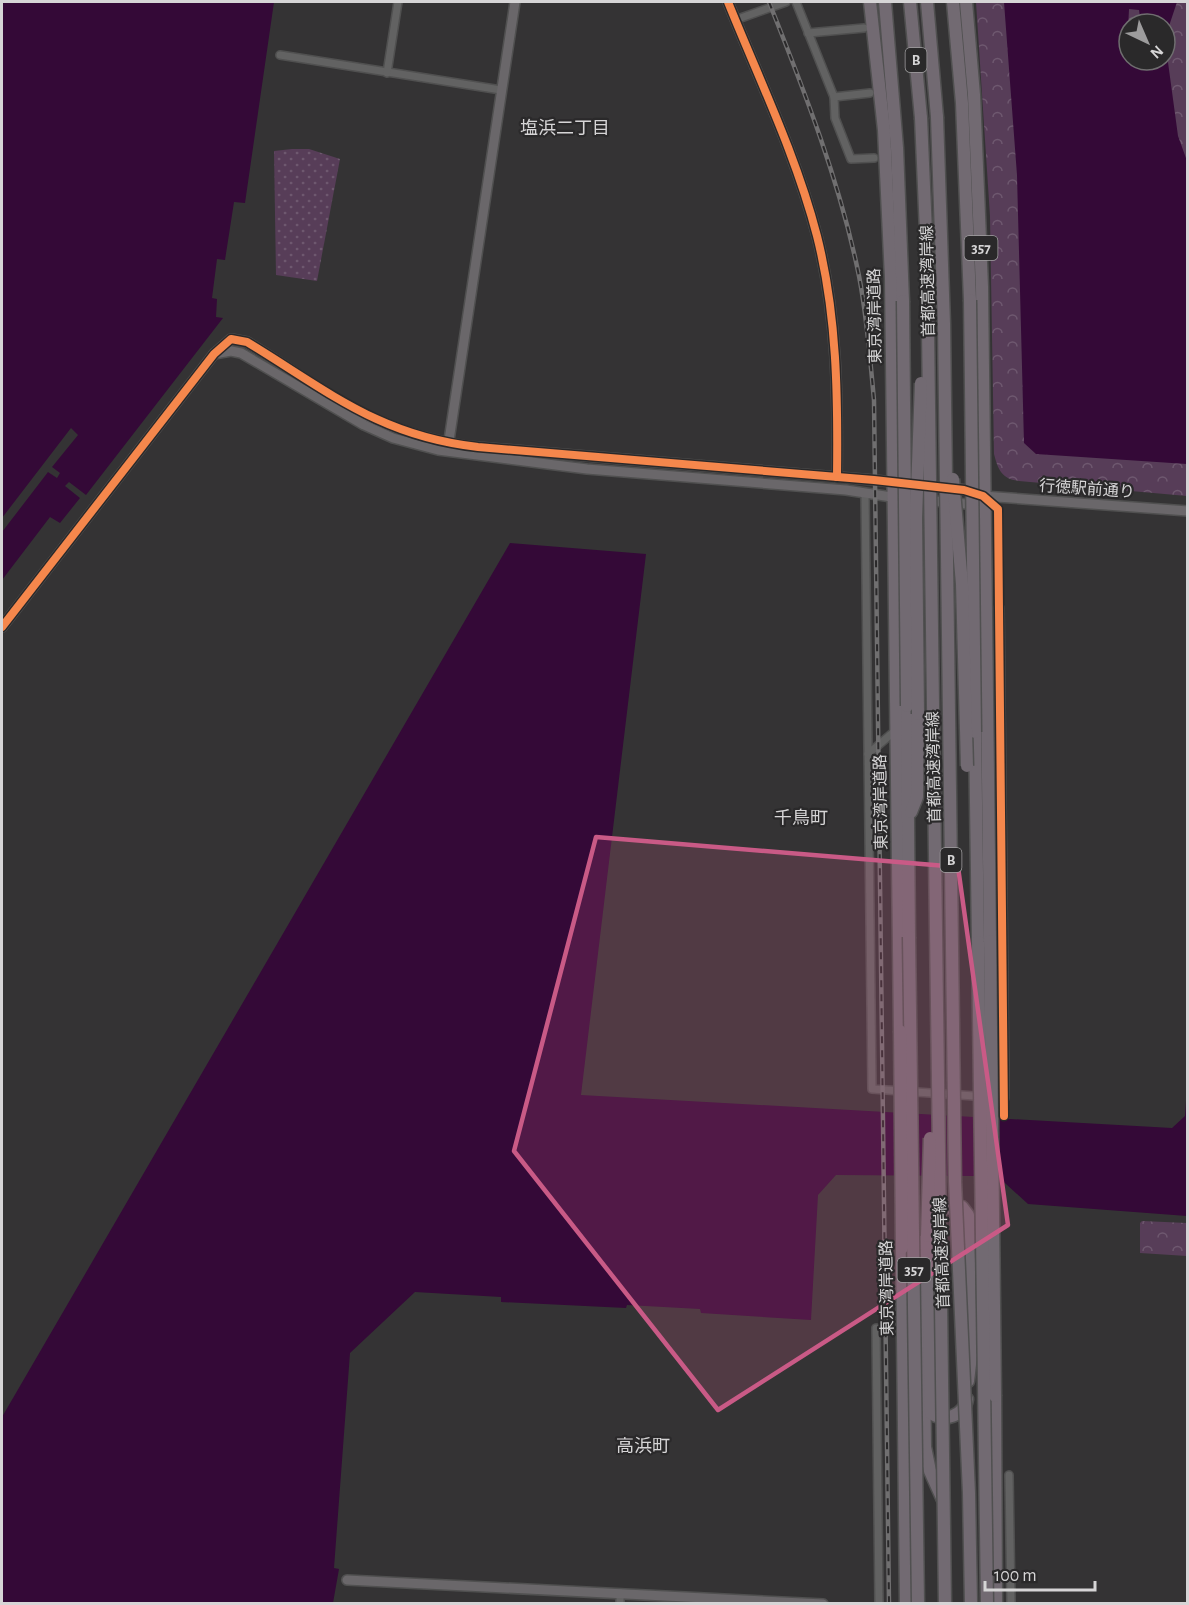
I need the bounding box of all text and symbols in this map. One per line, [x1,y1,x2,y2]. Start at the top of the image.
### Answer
north arrow [1117,12,1177,72]
text: N [1147,42,1166,62]
road number: B [906,48,926,72]
district label: 塩浜二丁目 [520,118,610,138]
street label: 首都高速湾岸線 [918,225,937,337]
road number: 357 [964,236,998,260]
street label: 東京湾岸道路 [865,268,884,364]
street label: 行徳駅前通り [1038,477,1135,500]
street label: 首都高速湾岸線 [924,711,943,823]
street label: 東京湾岸道路 [871,754,890,850]
district label: 千鳥町 [774,808,828,828]
road number: B [940,848,962,872]
street label: 首都高速湾岸線 [931,1197,952,1309]
street label: 東京湾岸道路 [877,1240,896,1336]
road number: 357 [898,1258,930,1282]
district label: 高浜町 [616,1436,670,1456]
scale bar [985,1554,1094,1592]
text: 100 m [994,1567,1037,1585]

